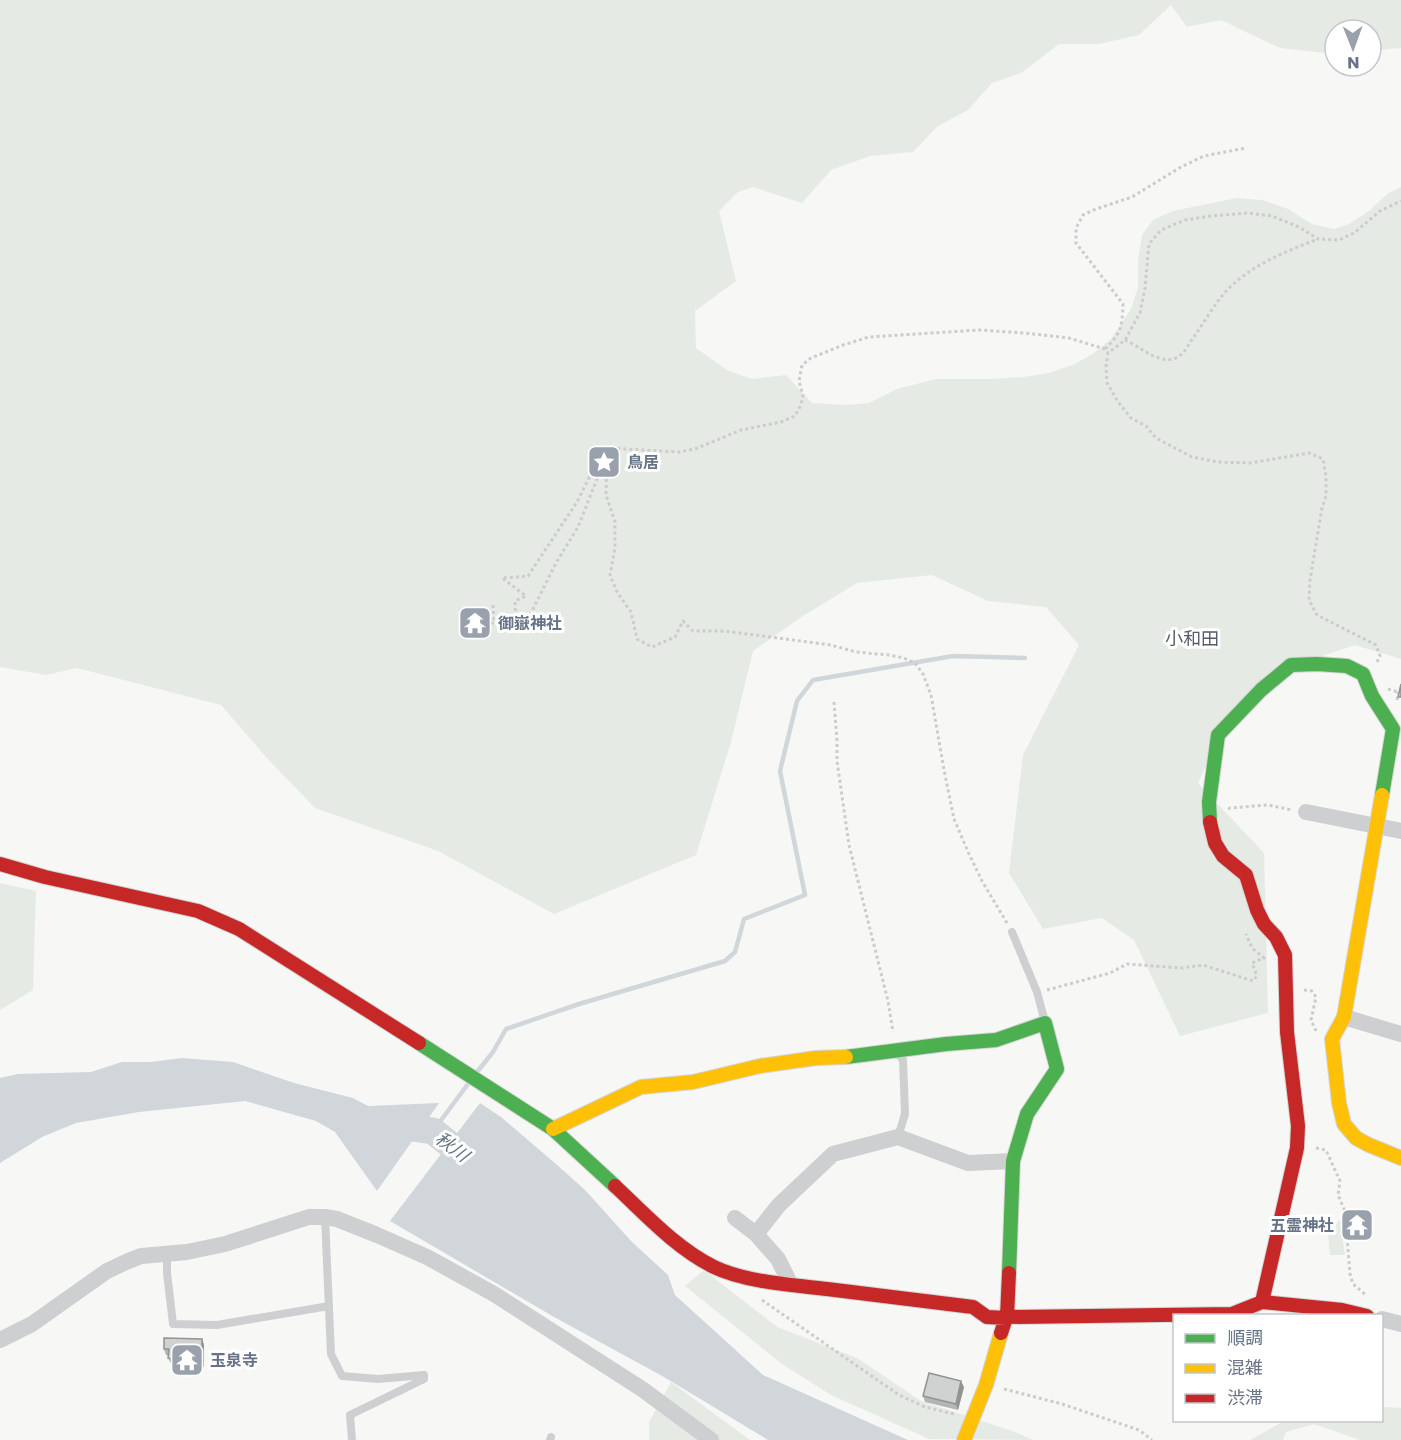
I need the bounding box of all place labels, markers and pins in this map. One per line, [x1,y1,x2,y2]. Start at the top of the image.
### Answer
place icon: 鳥居 [586,444,622,480]
place label: 鳥居 [627,451,659,474]
temple icon: 御嶽神社 [457,605,493,641]
place label: 御嶽神社 [498,612,562,635]
temple icon: 五霊神社 [1339,1207,1375,1243]
place label: 五霊神社 [1270,1214,1334,1237]
temple icon: 玉泉寺 [169,1342,205,1378]
place label: 玉泉寺 [210,1349,258,1372]

